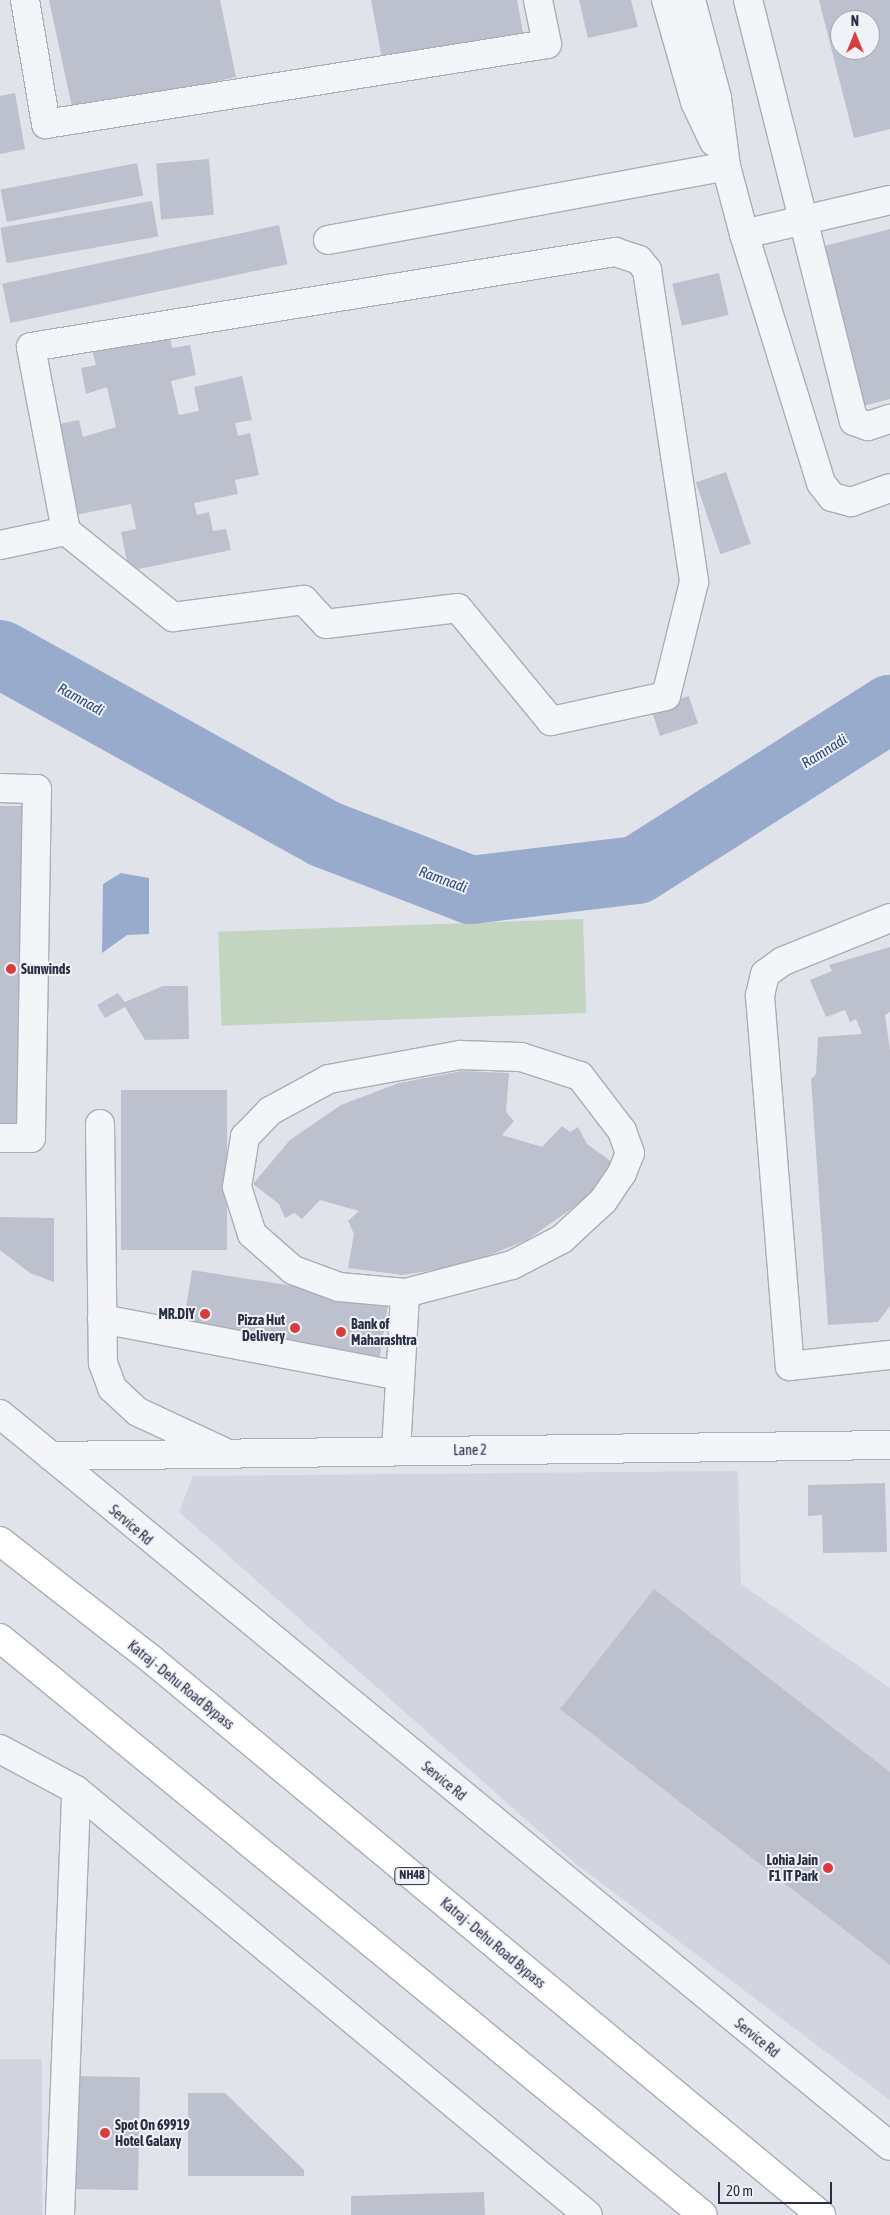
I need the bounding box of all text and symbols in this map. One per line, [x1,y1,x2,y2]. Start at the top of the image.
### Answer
north arrow [830,10,880,60]
text: N [851,13,859,29]
water label: Ramnadi [55,679,107,719]
water label: Ramnadi [798,730,850,772]
water label: Ramnadi [416,862,470,896]
place label: Sunwinds [21,961,70,977]
marker: Sunwinds [5,963,17,975]
place label: MR.DIY [158,1306,195,1322]
marker: MR.DIY [199,1308,211,1320]
place label: Pizza Hut Delivery [238,1312,285,1344]
place label: Bank of Maharashtra [351,1316,417,1348]
marker: Pizza Hut Delivery [289,1322,301,1334]
marker: Bank of Maharashtra [335,1326,347,1338]
street label: Lane 2 [453,1441,487,1459]
street label: Service Rd [106,1501,156,1549]
street label: Katraj - Dehu Road Bypass [125,1637,237,1733]
street label: Service Rd [418,1758,470,1804]
place label: Lohia Jain F1 IT Park [767,1852,818,1884]
marker: Lohia Jain F1 IT Park [822,1862,834,1874]
road number: NH48 [393,1866,431,1885]
street label: Katraj - Dehu Road Bypass [437,1894,549,1992]
street label: Service Rd [731,2015,783,2061]
place label: Spot On 69919 Hotel Galaxy [115,2117,190,2150]
marker: Spot On 69919 Hotel Galaxy [99,2127,111,2139]
scale bar [720,2172,834,2204]
text: 20 m [726,2182,753,2199]

